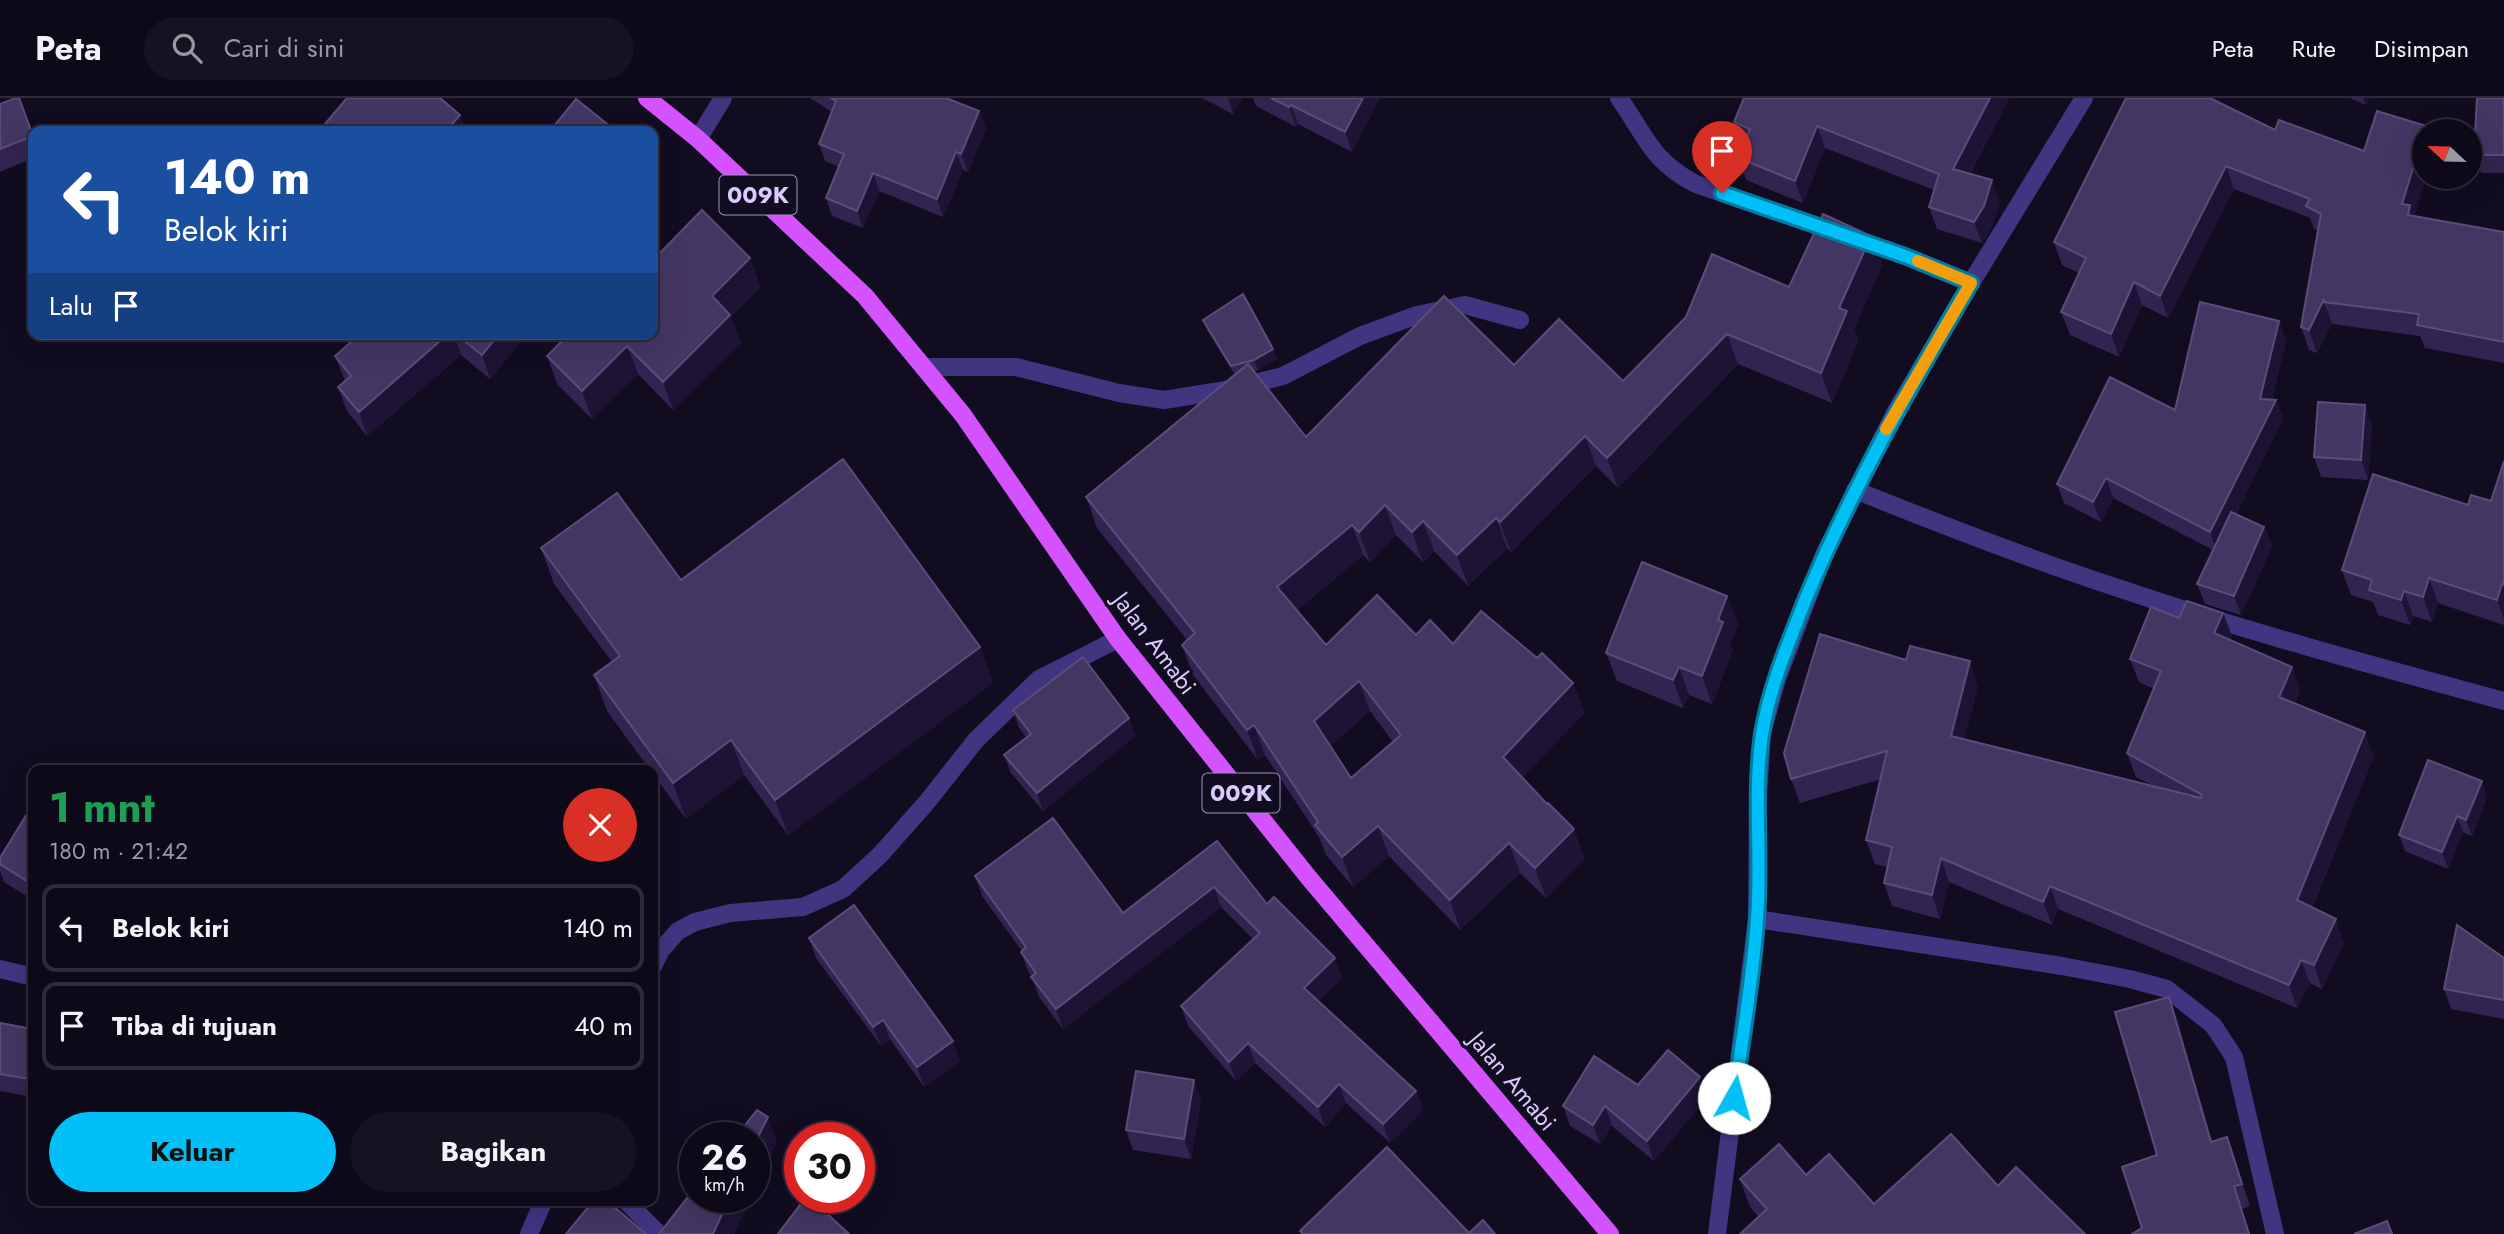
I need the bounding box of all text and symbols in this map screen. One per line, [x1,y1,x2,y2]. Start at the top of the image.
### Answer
search box [144,17,634,80]
text: Peta [35,25,102,72]
icon: search [168,29,206,67]
text: Cari di sini [224,29,345,67]
text: Peta [2212,31,2254,66]
text: Rute [2292,31,2336,66]
text: Disimpan [2374,31,2469,66]
north arrow [2412,119,2482,189]
map controls [2412,119,2482,189]
pin [1692,121,1752,193]
icon: arrive [1703,132,1741,170]
text: 140 m [164,142,310,212]
icon: left [49,154,140,245]
road number: 009K [720,176,796,214]
text: Belok kiri [164,207,289,253]
text: Lalu [49,287,93,325]
icon: arrive [107,287,145,325]
street label: Jalan Amabi [1103,582,1205,702]
road number: 009K [1202,774,1280,813]
text: 1 mnt [49,777,155,838]
button: close [563,788,637,862]
text: 180 m · 21:42 [49,834,188,868]
icon: left [53,909,91,947]
text: Belok kiri [112,909,229,947]
text: 140 m [562,909,633,947]
icon: arrive [53,1007,91,1045]
text: Tiba di tujuan [112,1007,277,1045]
text: 40 m [574,1007,633,1045]
street label: Jalan Amabi [1459,1021,1565,1138]
position arrow [1697,1061,1771,1135]
button: Keluar [49,1112,336,1192]
button: Bagikan [350,1112,637,1192]
speed limit sign: 30 [784,1122,875,1213]
text: 26 [701,1133,748,1183]
text: km/h [704,1172,745,1198]

